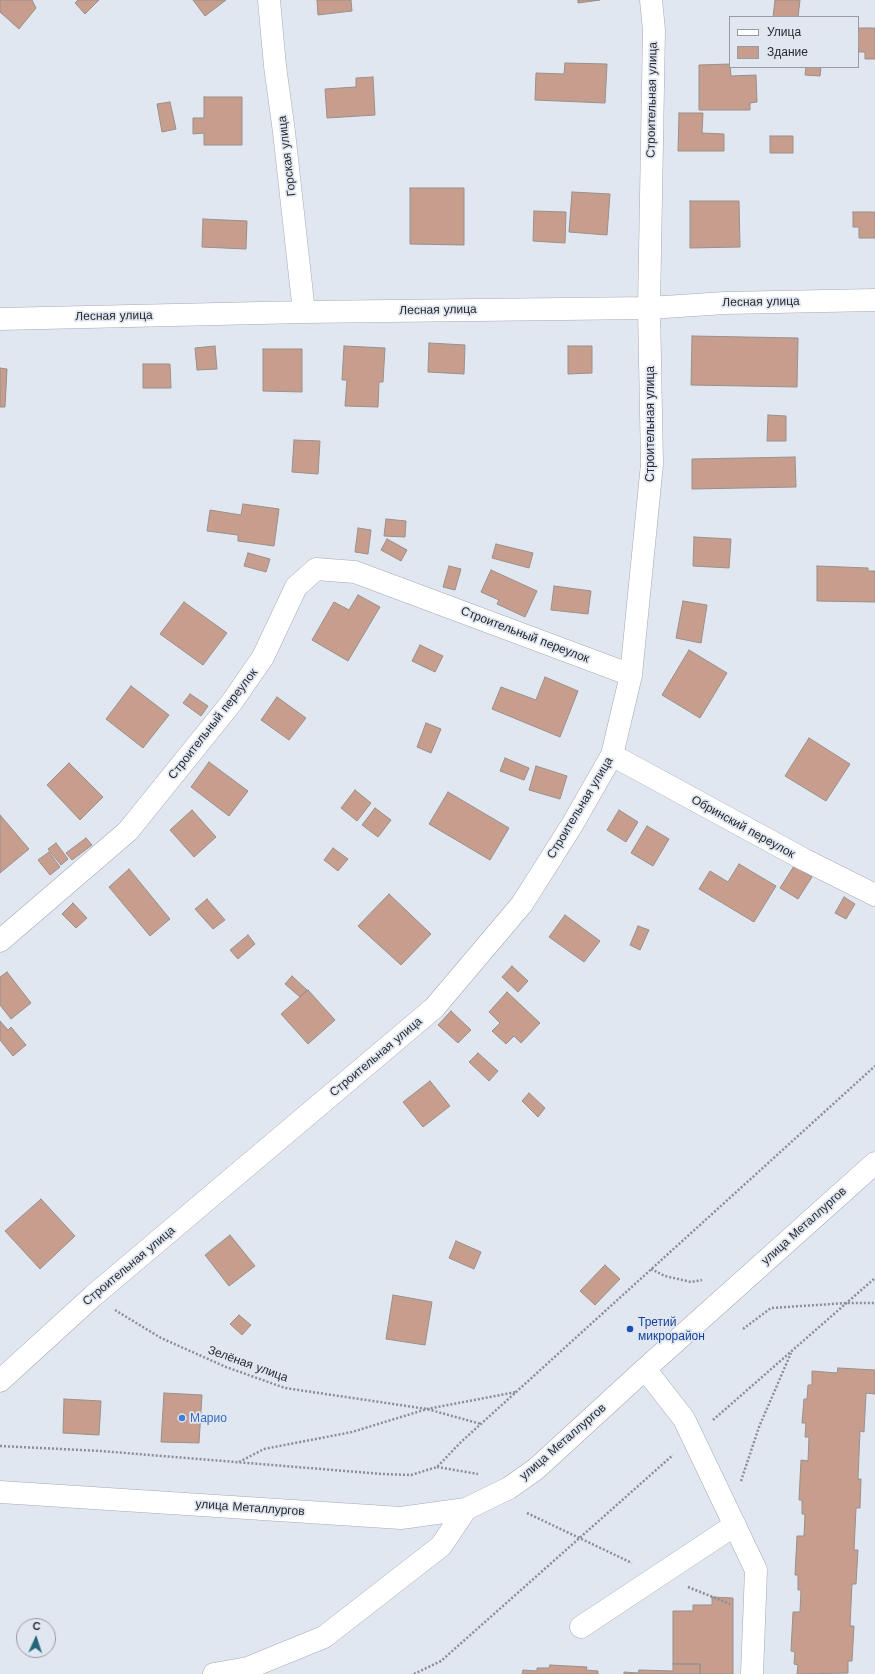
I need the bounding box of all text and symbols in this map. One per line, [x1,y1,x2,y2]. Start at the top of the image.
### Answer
legend [729,16,859,68]
text: Улица [767,25,801,39]
street label: Строительная улица [644,42,660,158]
text: Здание [767,45,808,59]
street label: Горская улица [275,115,299,197]
street label: Лесная улица [722,294,800,310]
street label: Лесная улица [399,302,477,318]
street label: Лесная улица [75,308,153,324]
street label: Строительная улица [643,366,657,482]
street label: Строительный переулок [459,604,591,666]
street label: Строительный переулок [165,666,261,782]
street label: Строительная улица [544,755,616,861]
street label: Обринский переулок [689,793,797,861]
street label: Строительная улица [327,1014,425,1100]
street label: улица Металлургов [759,1184,849,1268]
street label: Строительная улица [80,1223,178,1309]
place label: Третий микрорайон [638,1315,705,1343]
marker: Третий микрорайон [625,1324,635,1334]
street label: Зелёная улица [206,1343,290,1385]
street label: улица Металлургов [517,1401,609,1483]
place label: Марио [190,1411,227,1425]
marker: Марио [177,1413,187,1423]
street label: улица Металлургов [195,1497,305,1519]
north arrow [16,1618,56,1658]
text: С [32,1620,41,1633]

